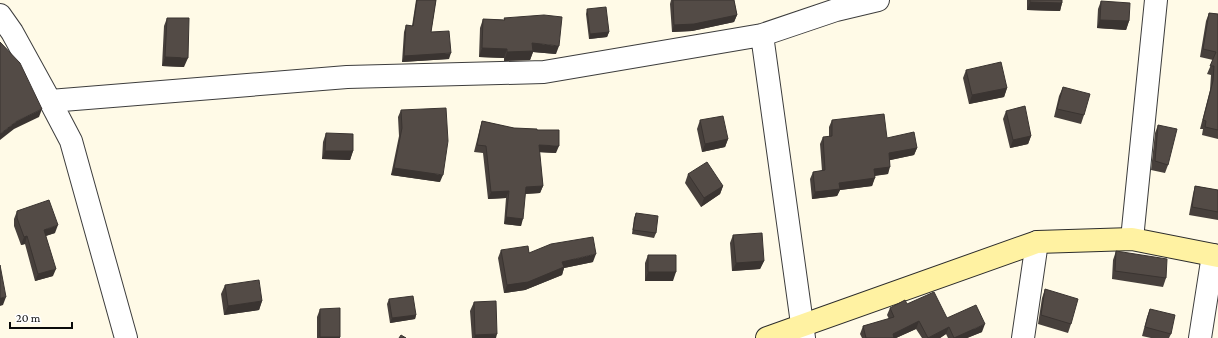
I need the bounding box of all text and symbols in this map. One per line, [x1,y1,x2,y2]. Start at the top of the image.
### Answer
scale bar [10,304,72,330]
text: 20 m [16,311,41,325]

